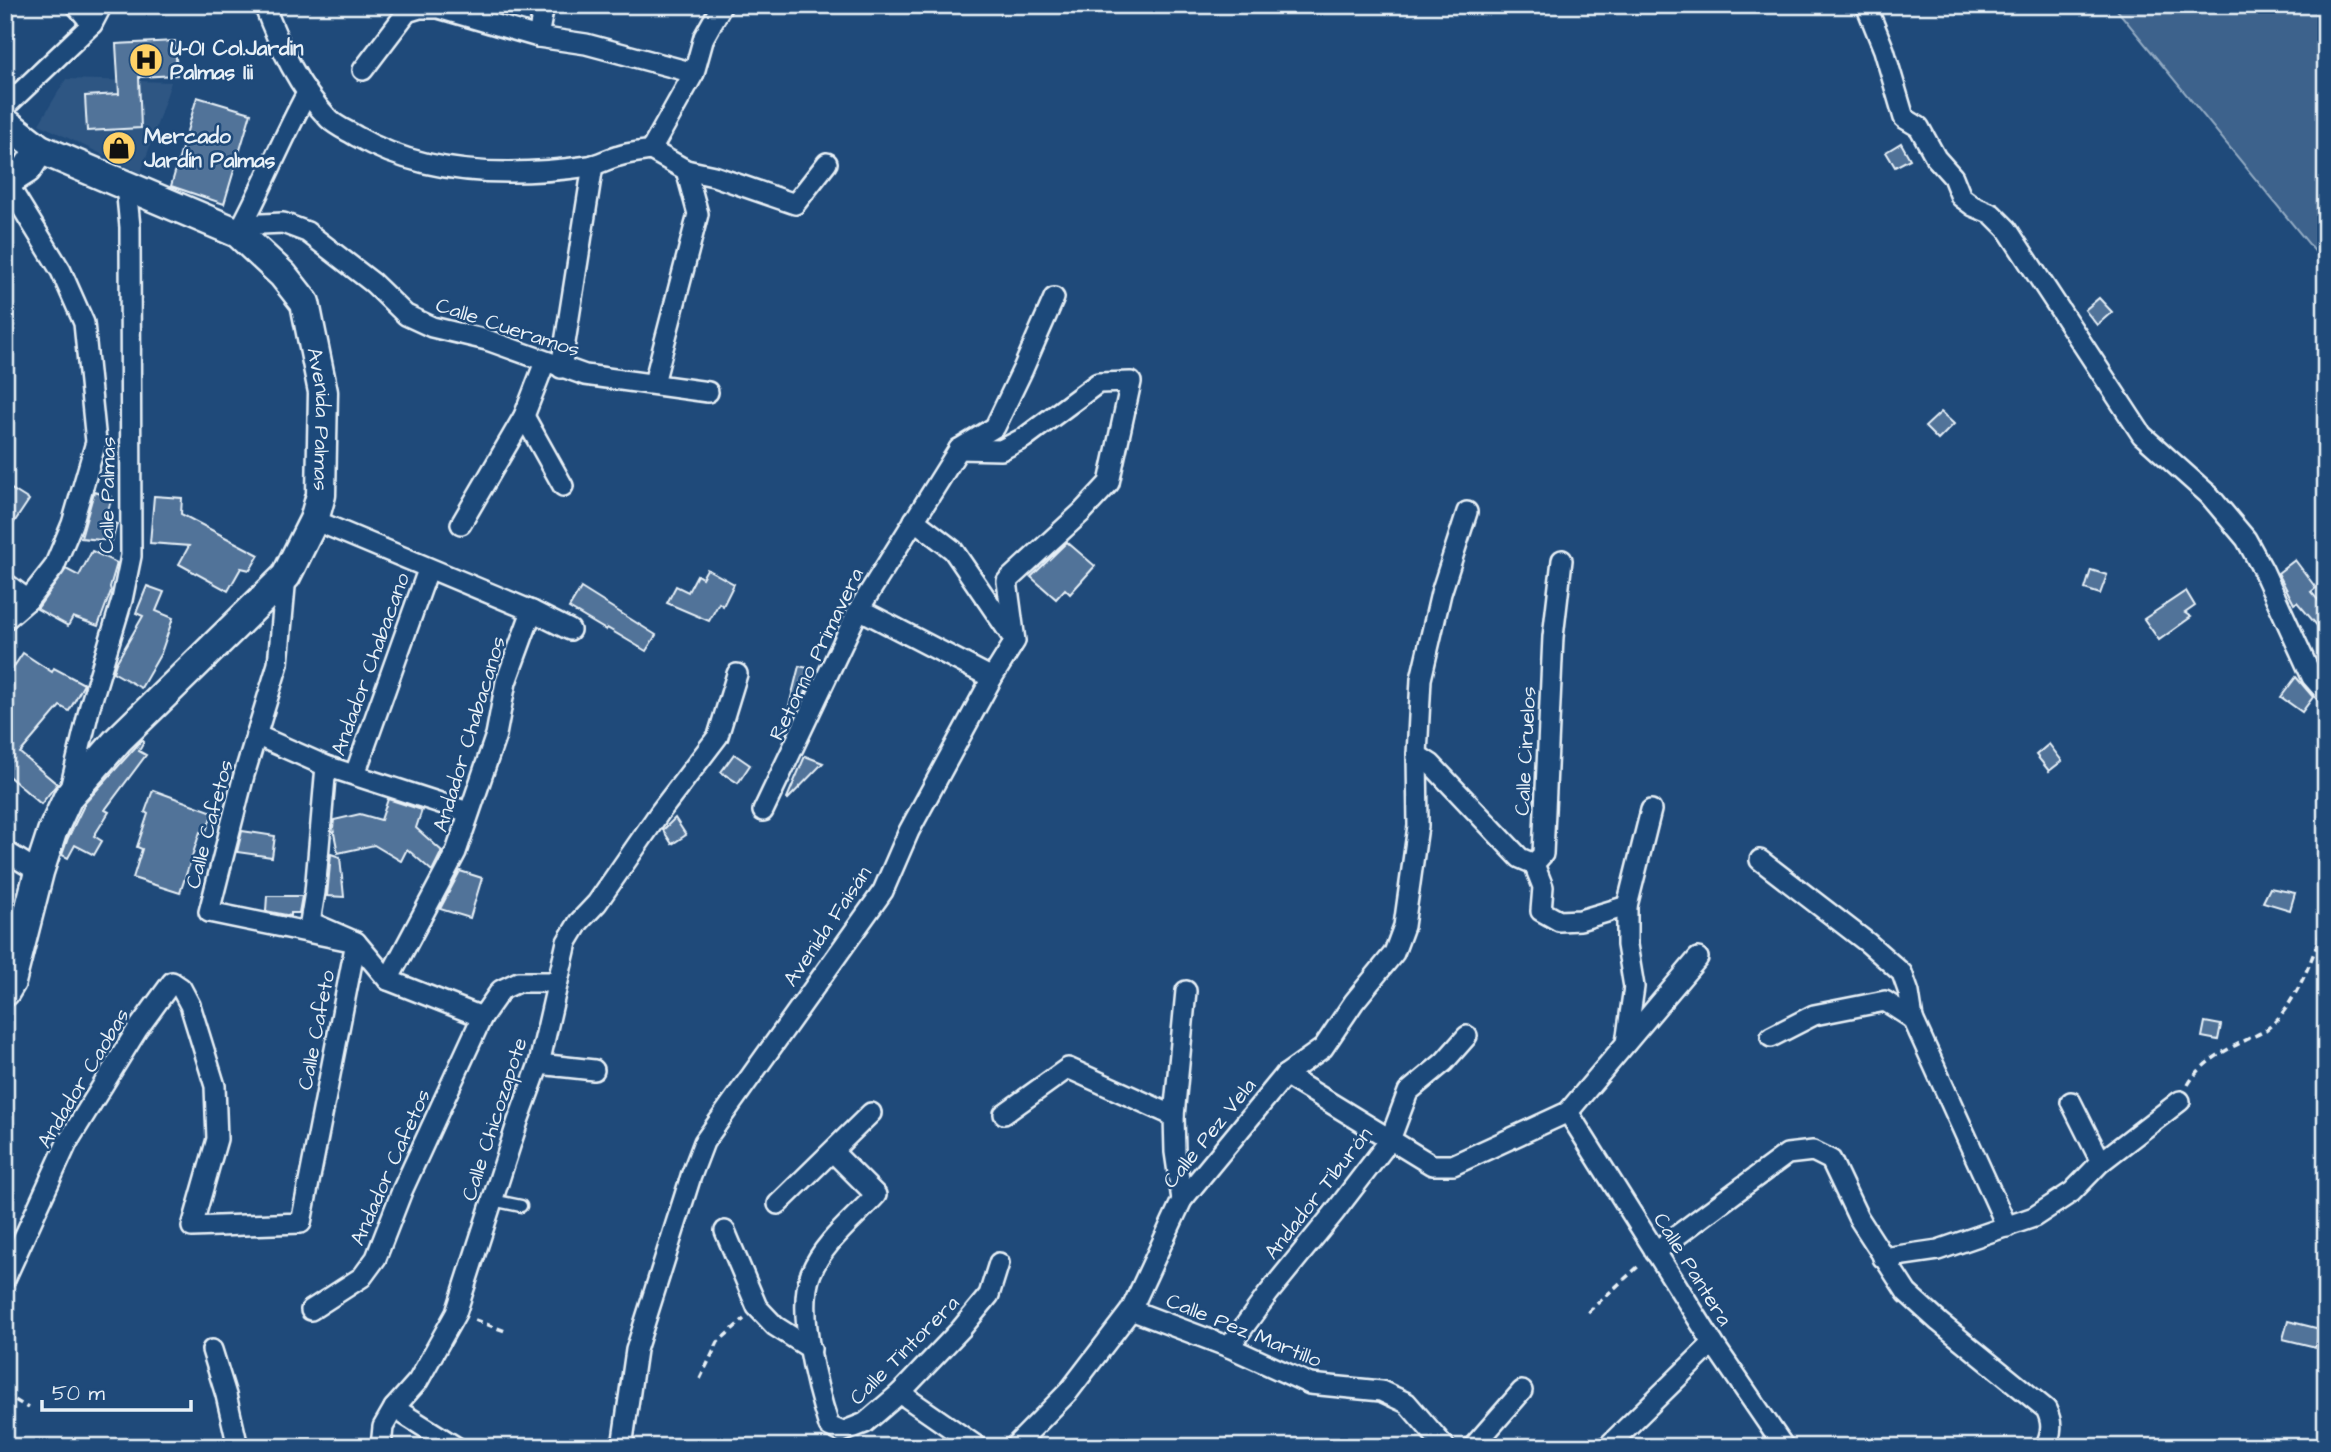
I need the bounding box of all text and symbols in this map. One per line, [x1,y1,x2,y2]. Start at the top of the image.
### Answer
place label: U-01 Col.Jardin Palmas Iii [170,34,304,87]
hospital icon: U-01 Col.Jardin Palmas Iii [127,41,165,79]
place label: Mercado Jardín Palmas [143,122,276,175]
shop icon: Mercado Jardín Palmas [100,129,138,167]
street label: Calle Cueramos [432,291,584,364]
street label: Avenida Palmas [299,345,337,491]
street label: Calle Palmas [92,436,123,554]
street label: Retorno Primavera [762,563,871,745]
street label: Andador Chabacano [324,569,417,760]
street label: Andador Chabacanos [426,633,513,836]
street label: Calle Ciruelos [1508,686,1543,816]
street label: Calle Cafetos [178,757,241,892]
street label: Avenida Faisán [776,860,878,992]
street label: Calle Cafeto [291,967,342,1093]
street label: Andador Caobas [30,1003,137,1154]
street label: Calle Chicozapote [454,1034,535,1205]
street label: Calle Pez Vela [1156,1072,1263,1195]
street label: Andador Cafetos [343,1084,438,1250]
street label: Andador Tiburón [1258,1121,1379,1266]
street label: Calle Pantera [1646,1207,1739,1332]
street label: Calle Pez Martillo [1162,1286,1326,1375]
street label: Calle Tintorera [843,1289,966,1412]
scale bar [42,1368,191,1412]
text: 50 m [52,1379,106,1408]

